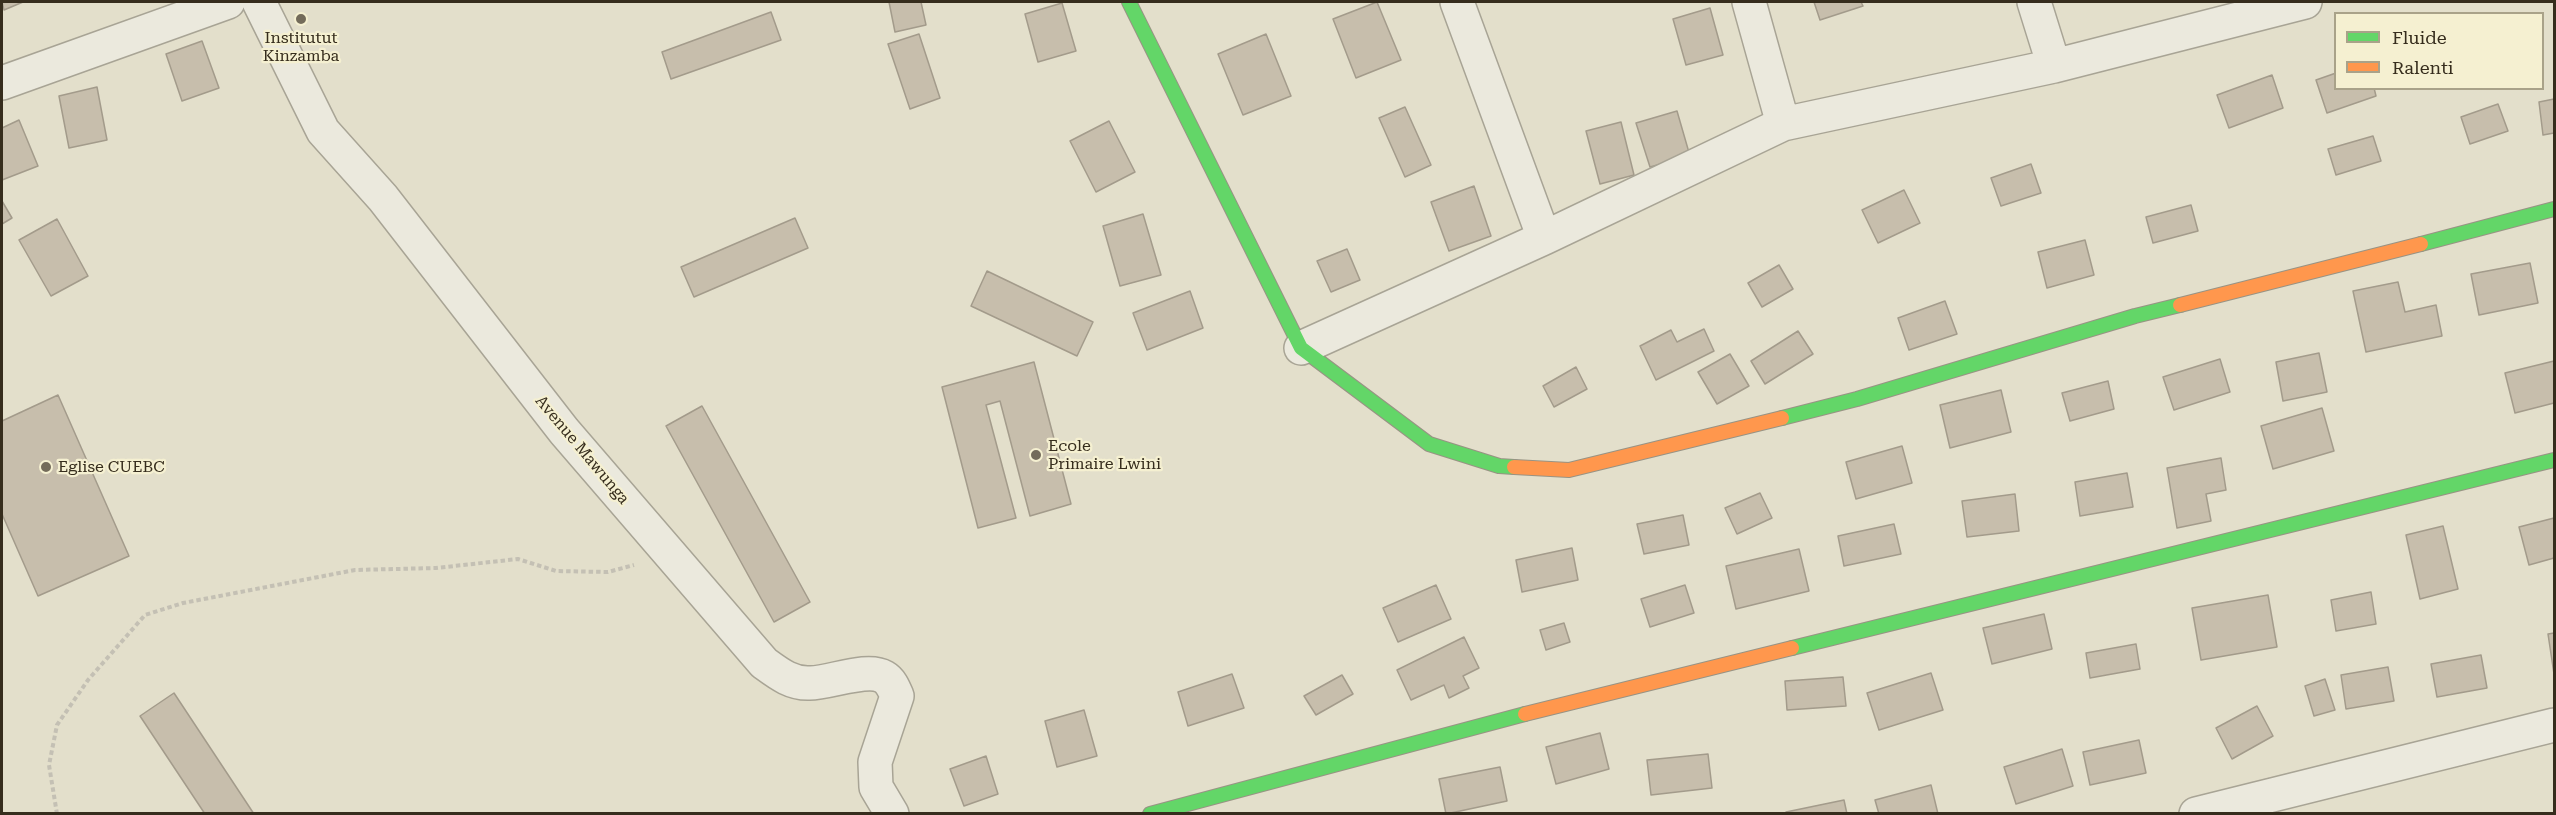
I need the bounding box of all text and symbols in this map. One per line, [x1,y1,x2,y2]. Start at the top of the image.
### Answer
marker: Institutut Kinzamba [294,12,308,26]
legend [2334,12,2544,90]
text: Fluide [2392,27,2447,48]
place label: Institutut Kinzamba [263,28,339,66]
text: Ralenti [2392,57,2454,78]
street label: Avenue Mawunga [531,392,633,508]
place label: Ecole Primaire Lwini [1048,436,1161,474]
marker: Ecole Primaire Lwini [1029,448,1043,462]
place label: Eglise CUEBC [58,457,165,477]
marker: Eglise CUEBC [39,460,53,474]

